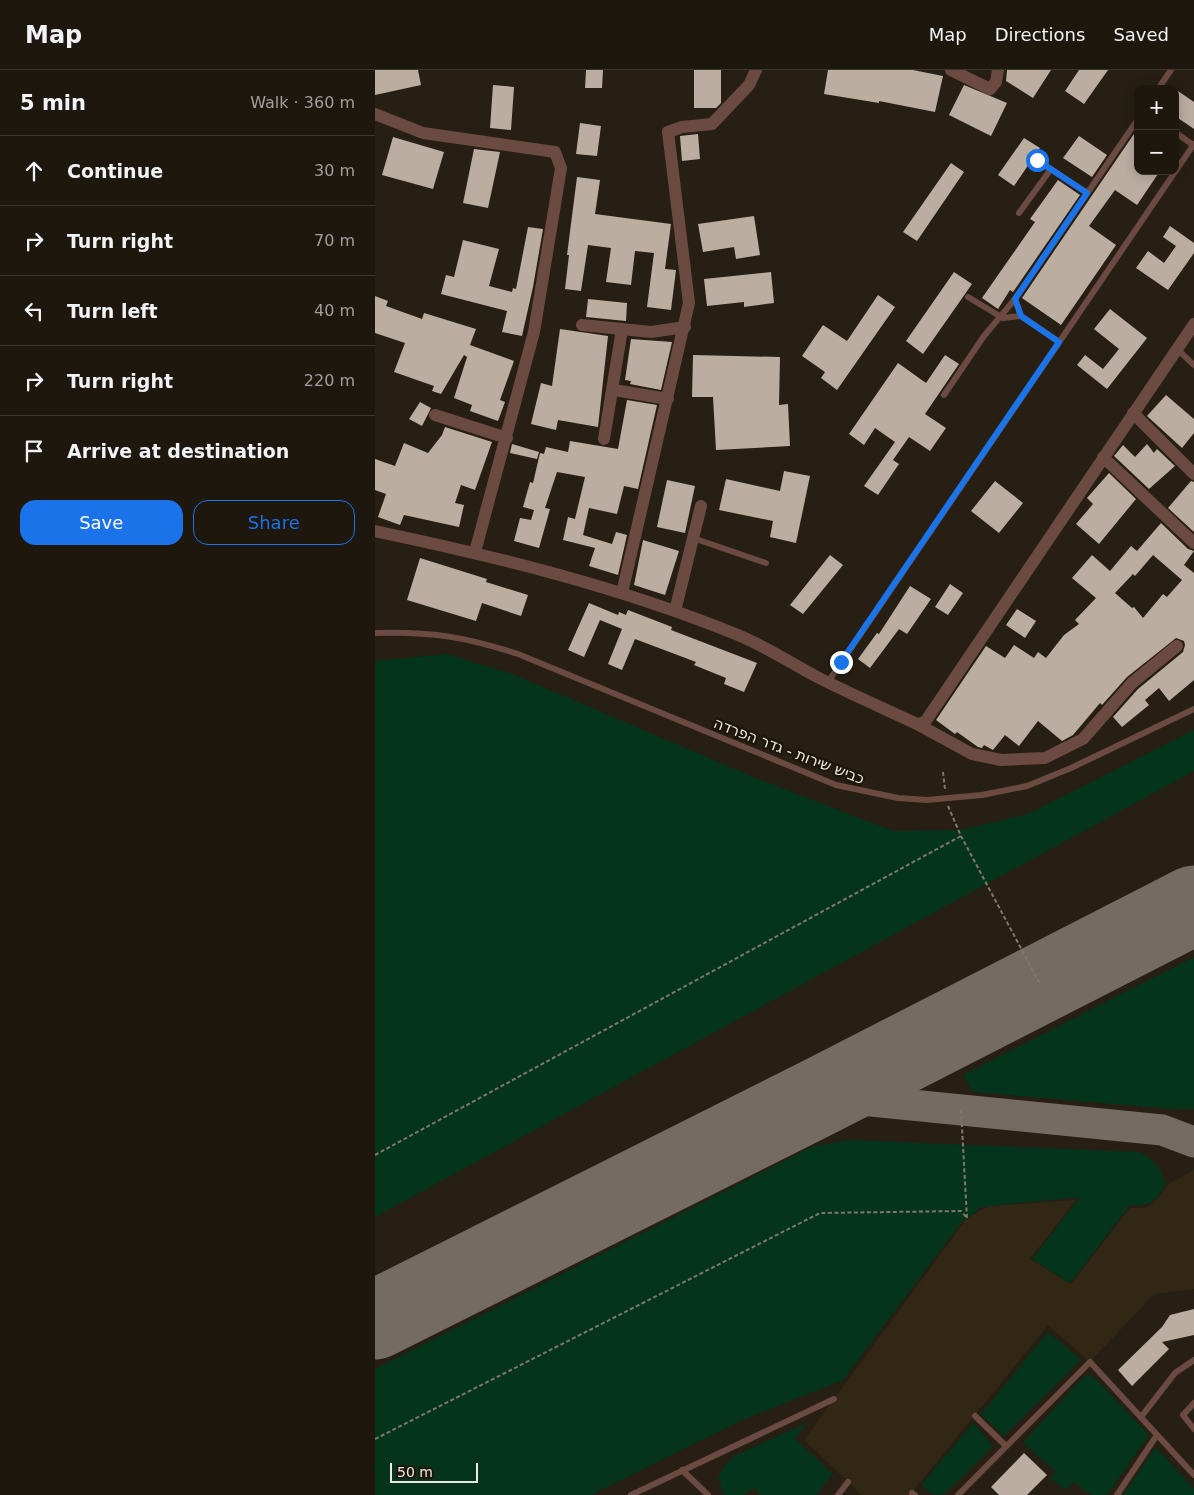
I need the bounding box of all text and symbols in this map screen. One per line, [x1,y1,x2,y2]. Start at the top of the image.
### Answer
text: Map [25,21,82,49]
text: Map [929,24,967,45]
text: Directions [995,24,1085,45]
text: Saved [1113,24,1169,45]
map controls [1134,85,1179,175]
button: + [1134,85,1179,130]
text: 5 min [20,91,86,115]
text: Walk · 360 m [250,93,355,112]
button: − [1134,130,1179,175]
route start [1026,149,1049,172]
icon: ahead [20,157,48,185]
text: Continue [67,160,163,182]
text: 30 m [314,161,355,180]
icon: right [20,227,48,255]
text: Turn right [67,230,173,252]
text: 70 m [314,231,355,250]
icon: left [20,297,48,325]
text: Turn left [67,300,158,322]
text: 40 m [314,301,355,320]
icon: right [20,367,48,395]
text: Turn right [67,370,173,392]
text: 220 m [304,371,355,390]
icon: arrive [20,437,48,465]
text: Arrive at destination [67,440,289,462]
button: Save [20,500,183,545]
button: Share [193,500,355,545]
route end [830,651,853,674]
street label: כביש שירות - גדר הפרדה [711,714,867,788]
scale bar [390,1460,477,1483]
text: 50 m [397,1464,433,1480]

